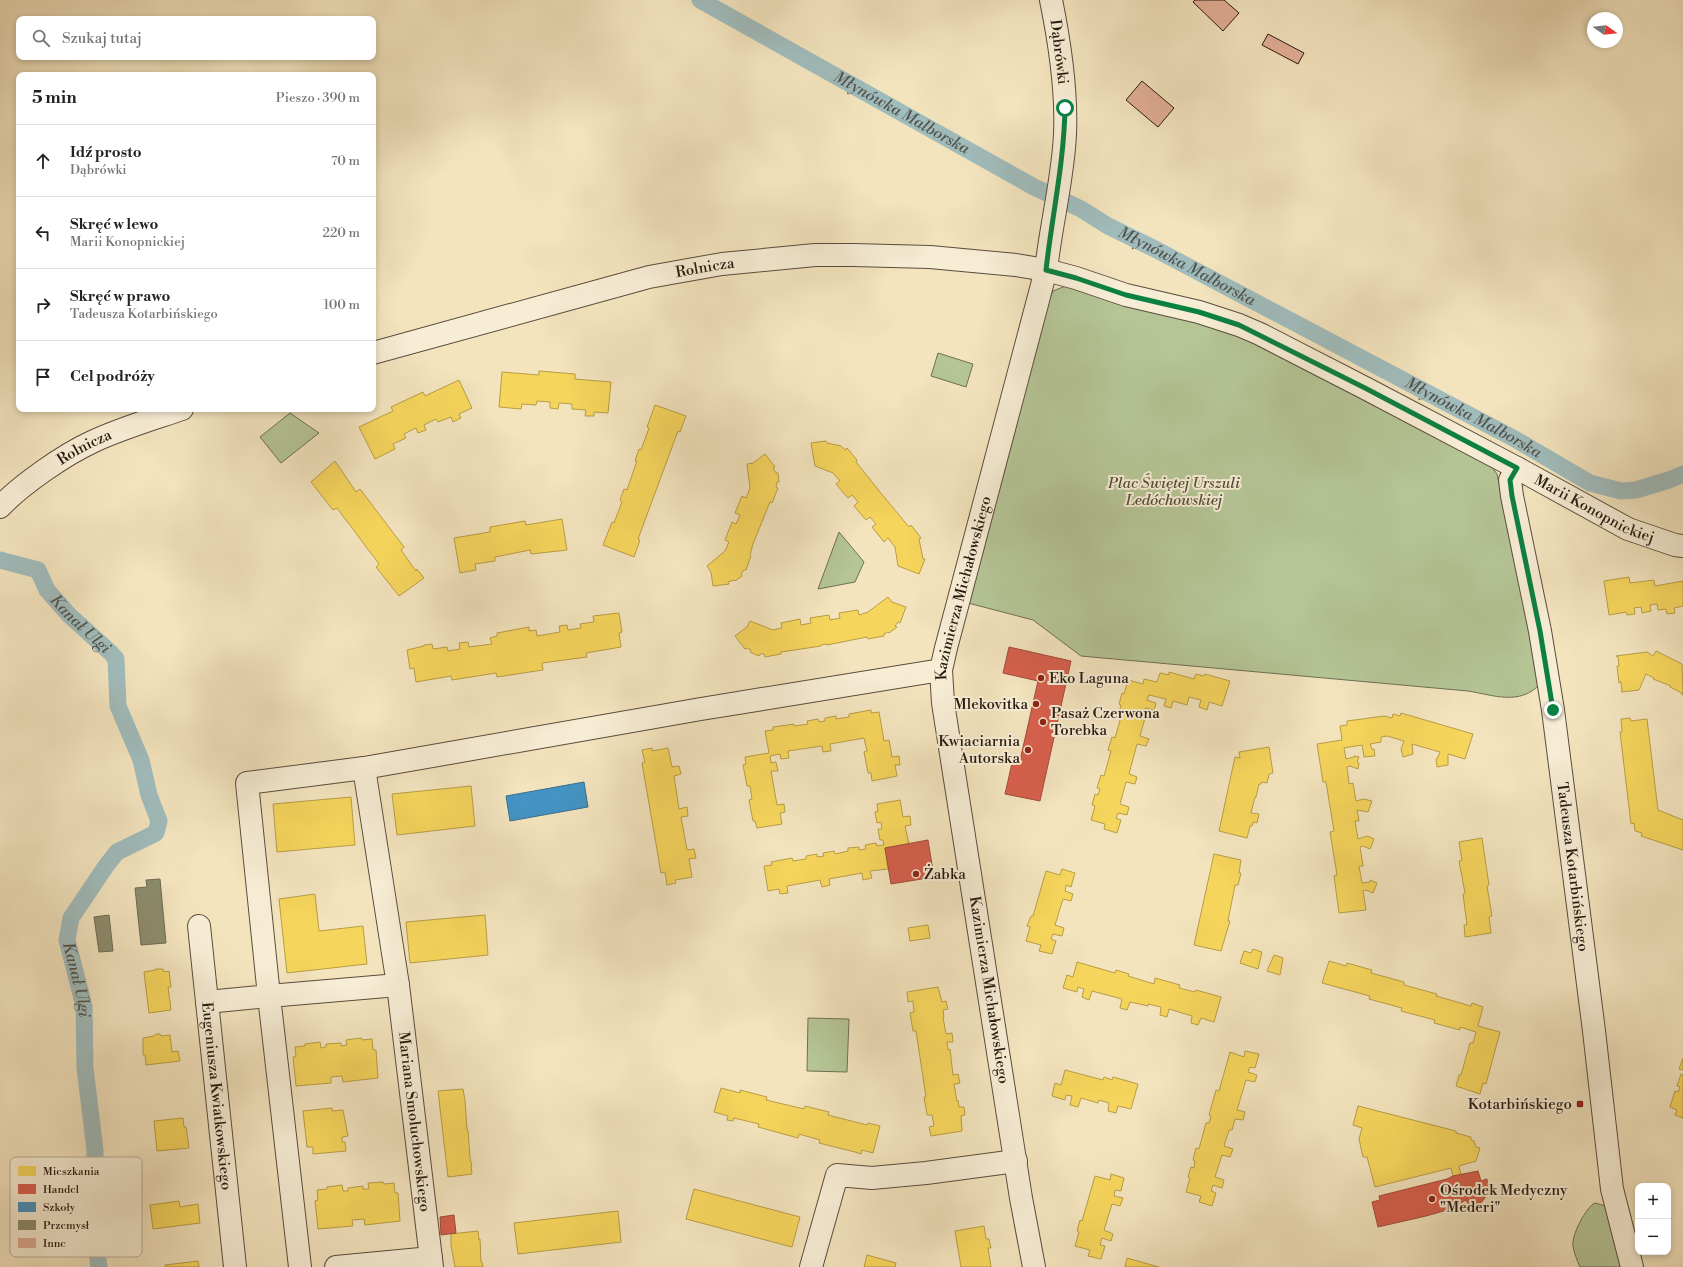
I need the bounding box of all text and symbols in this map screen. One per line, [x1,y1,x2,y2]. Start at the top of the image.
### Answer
north arrow [1587,12,1623,48]
search box [16,16,376,60]
street label: Dąbrówki [1046,18,1072,86]
icon: search [30,27,52,49]
text: Szukaj tutaj [62,29,142,48]
water label: Młynówka Malborska [830,67,973,159]
text: 5 min [32,87,77,109]
text: Pieszo · 390 m [276,90,360,106]
route start [1056,99,1074,117]
text: Idź prosto [70,143,142,162]
icon: ahead [32,150,54,172]
text: 70 m [331,153,360,169]
text: Dąbrówki [70,162,127,178]
text: Skręć w lewo [70,215,158,234]
icon: left [32,222,54,244]
water label: Młynówka Malborska [1115,222,1259,310]
text: 220 m [322,225,360,241]
text: Marii Konopnickiej [70,234,185,250]
street label: Rolnicza [674,253,736,282]
text: Skręć w prawo [70,287,170,306]
icon: right [32,294,54,316]
text: 100 m [324,297,360,313]
text: Tadeusza Kotarbińskiego [70,306,218,322]
icon: arrive [32,366,54,388]
text: Cel podróży [70,367,155,386]
water label: Młynówka Malborska [1401,373,1545,463]
street label: Rolnicza [53,425,115,469]
street label: Marii Konopnickiej [1531,470,1657,547]
park label: Plac Świętej Urszuli Ledóchowskiej [1107,473,1240,510]
street label: Kazimierza Michałowskiego [931,494,995,681]
water label: Kanał Ulgi [46,590,115,658]
place label: Eko Laguna [1049,669,1129,688]
marker: Eko Laguna [1036,673,1046,683]
place label: Mlekovitka [953,695,1028,714]
marker: Mlekovitka [1031,699,1041,709]
route end [1544,701,1562,719]
place label: Pasaż Czerwona Torebka [1051,704,1160,740]
marker: Pasaż Czerwona Torebka [1038,717,1048,727]
place label: Kwiaciarnia Autorska [938,732,1020,768]
marker: Kwiaciarnia Autorska [1023,745,1033,755]
street label: Tadeusza Kotarbińskiego [1553,781,1593,953]
place label: Żabka [924,864,966,884]
marker: Żabka [911,869,921,879]
street label: Kazimierza Michałowskiego [965,895,1013,1085]
water label: Kanał Ulgi [58,940,94,1017]
street label: Eugeniusza Kwiatkowskiego [198,1001,236,1191]
street label: Mariana Smoluchowskiego [394,1031,435,1213]
place label: Kotarbińskiego [1468,1095,1572,1114]
marker: Kotarbińskiego [1575,1099,1585,1109]
legend [10,1157,142,1257]
text: Mieszkania [43,1165,100,1179]
place label: Ośrodek Medyczny "Mederi" [1440,1181,1568,1217]
text: Handel [43,1183,80,1197]
map controls [1635,1183,1671,1255]
button: + [1635,1183,1671,1219]
marker: Ośrodek Medyczny "Mederi" [1427,1194,1437,1204]
text: Szkoły [43,1201,76,1215]
text: Przemysł [43,1219,90,1233]
button: − [1635,1219,1671,1255]
text: Inne [43,1237,66,1251]

